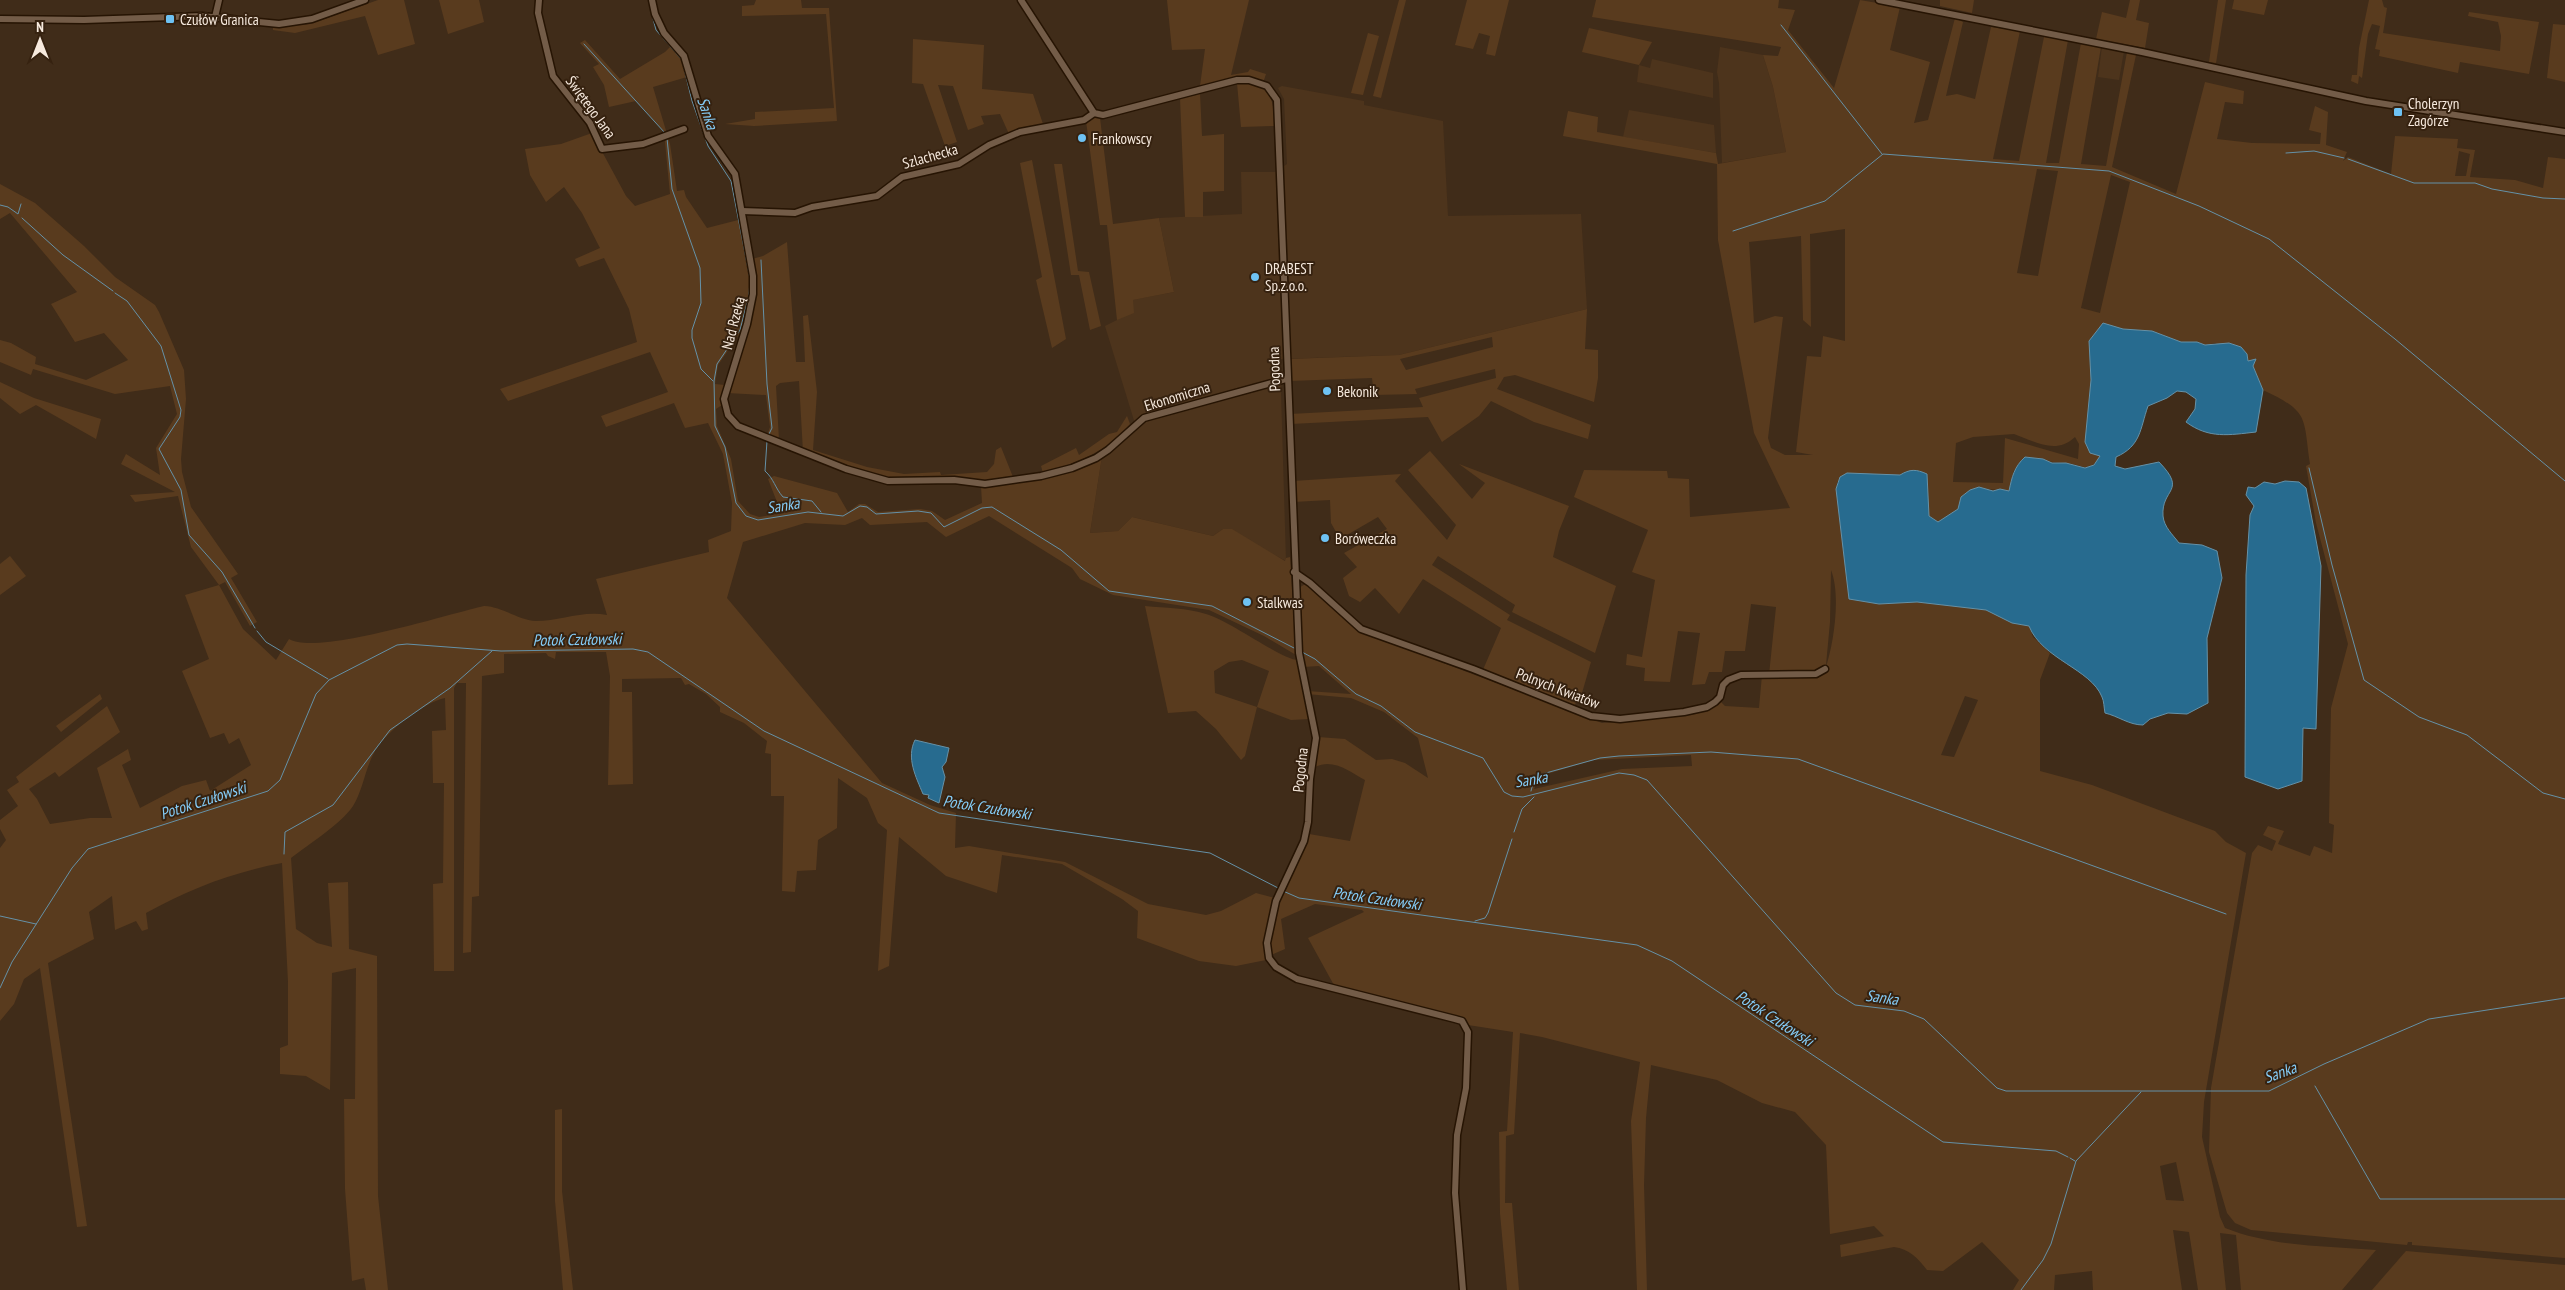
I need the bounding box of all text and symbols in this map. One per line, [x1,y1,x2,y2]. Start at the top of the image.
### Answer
place label: Czułów Granica [180,10,259,29]
marker: Czułów Granica [164,13,176,25]
north arrow [15,15,65,65]
text: N [36,18,44,36]
street label: Świętego Jana [562,72,620,142]
water label: Sanka [693,94,723,133]
place label: Cholerzyn Zagórze [2408,94,2459,130]
marker: Cholerzyn Zagórze [2392,106,2404,118]
place label: Frankowscy [1092,129,1152,148]
marker: Frankowscy [1076,132,1088,144]
street label: Szlachecka [900,139,960,173]
place label: DRABEST Sp.z.o.o. [1265,259,1314,295]
marker: DRABEST Sp.z.o.o. [1249,271,1261,283]
street label: Nad Rzeką [717,295,749,351]
street label: Pogodna [1264,346,1284,392]
street label: Ekonomiczna [1142,377,1212,415]
place label: Bekonik [1337,382,1378,401]
marker: Bekonik [1321,385,1333,397]
water label: Sanka [765,492,802,517]
place label: Boróweczka [1335,529,1396,548]
marker: Boróweczka [1319,532,1331,544]
place label: Stalkwas [1257,593,1303,612]
marker: Stalkwas [1241,596,1253,608]
water label: Potok Czułowski [532,628,624,650]
street label: Polnych Kwiatów [1514,663,1602,713]
street label: Pogodna [1288,747,1312,793]
water label: Sanka [1513,766,1550,791]
water label: Potok Czułowski [158,776,251,823]
water label: Potok Czułowski [942,790,1035,824]
water label: Potok Czułowski [1332,882,1425,914]
water label: Potok Czułowski [1732,985,1820,1052]
water label: Sanka [1864,985,1901,1009]
water label: Sanka [2261,1056,2300,1087]

